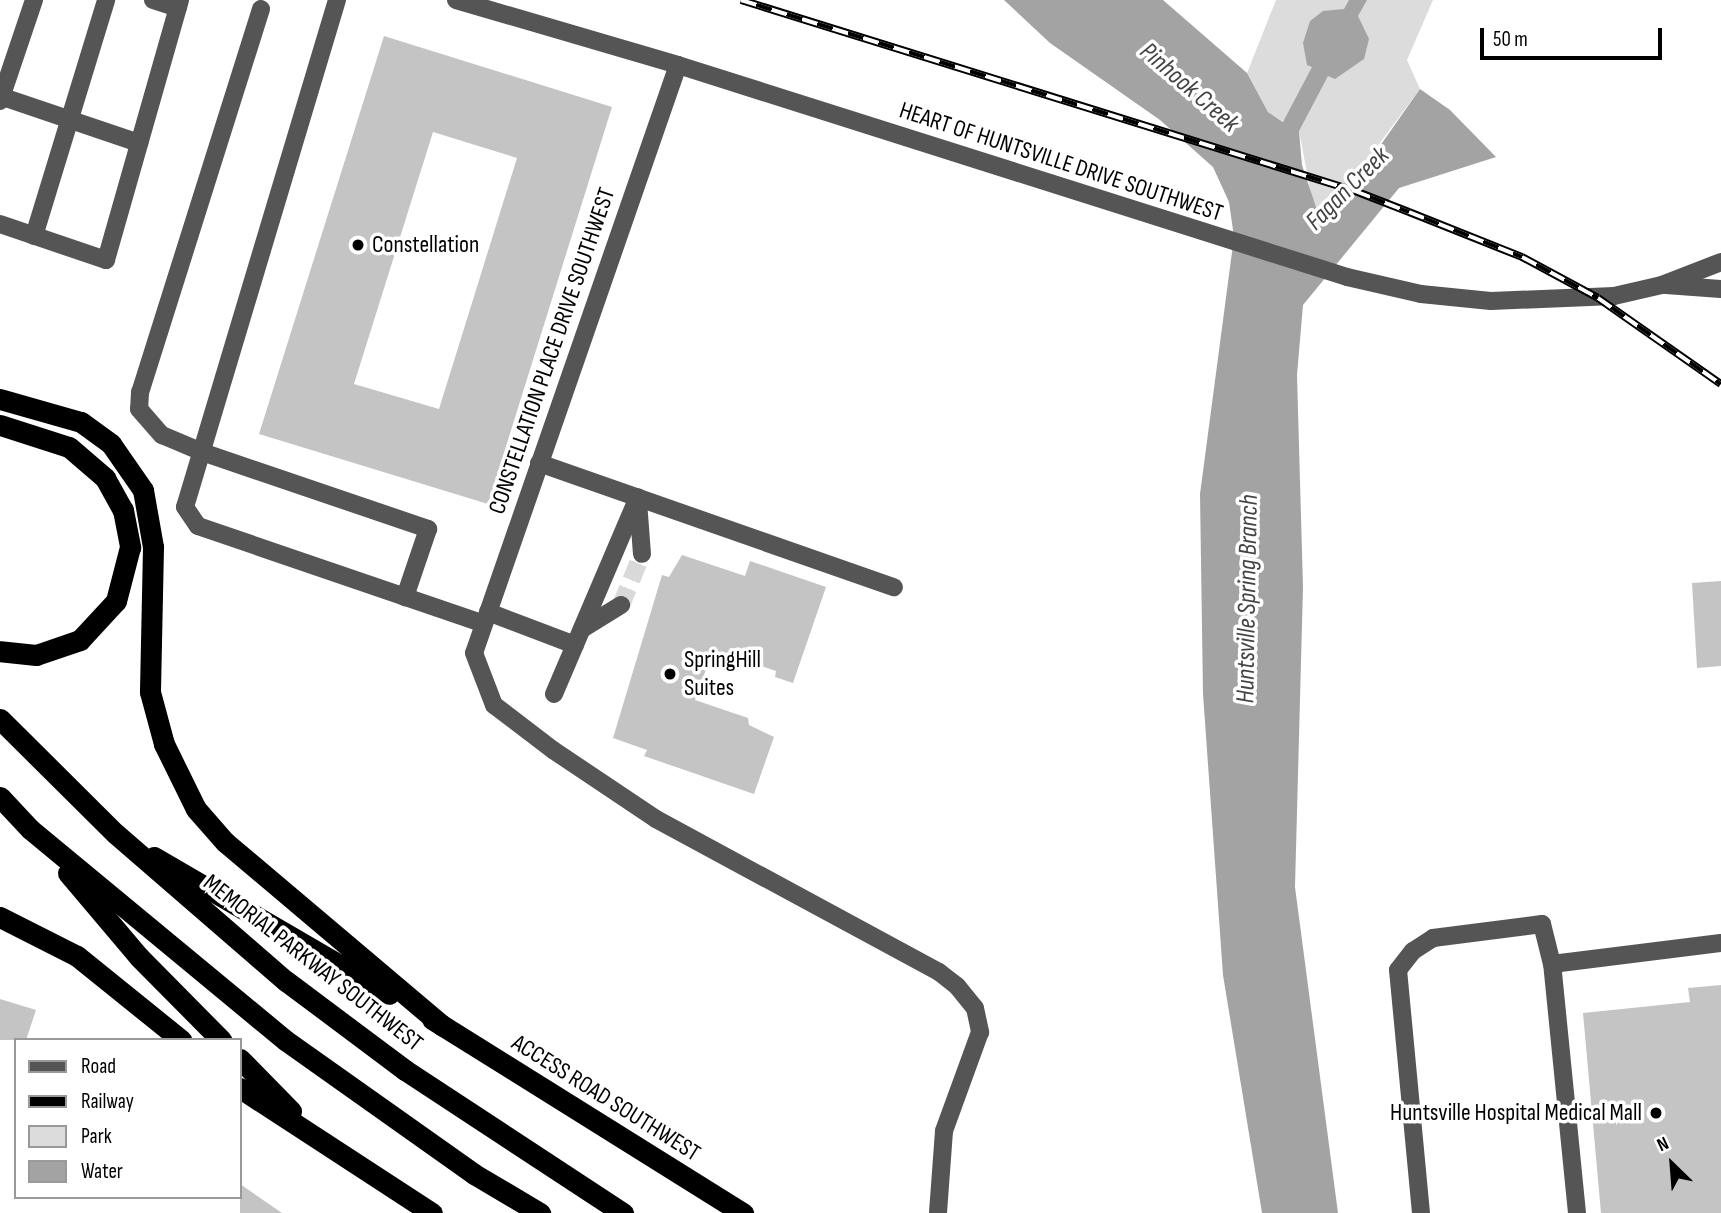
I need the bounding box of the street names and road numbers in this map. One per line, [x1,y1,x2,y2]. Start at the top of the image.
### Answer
street label: HEART OF HUNTSVILLE DRIVE SOUTHWEST [896,96,1226,228]
street label: CONSTELLATION PLACE DRIVE SOUTHWEST [483,184,621,518]
street label: MEMORIAL PARKWAY SOUTHWEST [197,868,429,1058]
street label: ACCESS ROAD SOUTHWEST [506,1028,706,1168]

